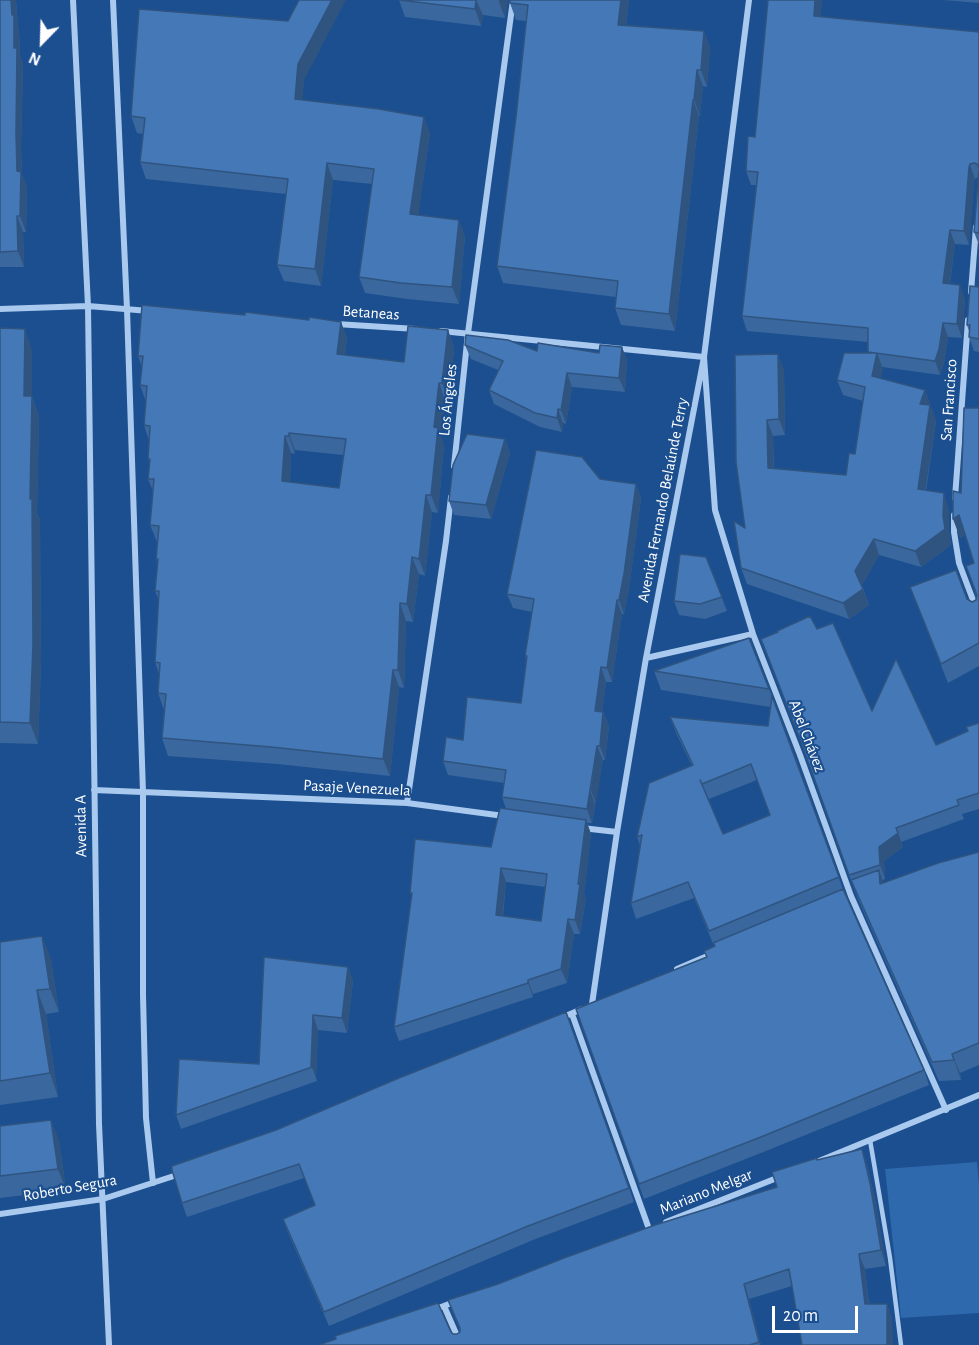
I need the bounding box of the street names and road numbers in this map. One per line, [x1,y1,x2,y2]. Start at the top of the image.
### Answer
street label: Betaneas [342,301,400,325]
street label: San Francisco [937,358,961,442]
street label: Los Ángeles [435,363,461,437]
street label: Avenida Fernando Belaúnde Terry [634,396,692,604]
street label: Abel Chávez [784,697,830,775]
street label: Pasaje Venezuela [303,776,411,800]
street label: Avenida A [71,795,91,857]
street label: Mariano Melgar [657,1165,755,1219]
street label: Roberto Segura [22,1170,118,1206]

